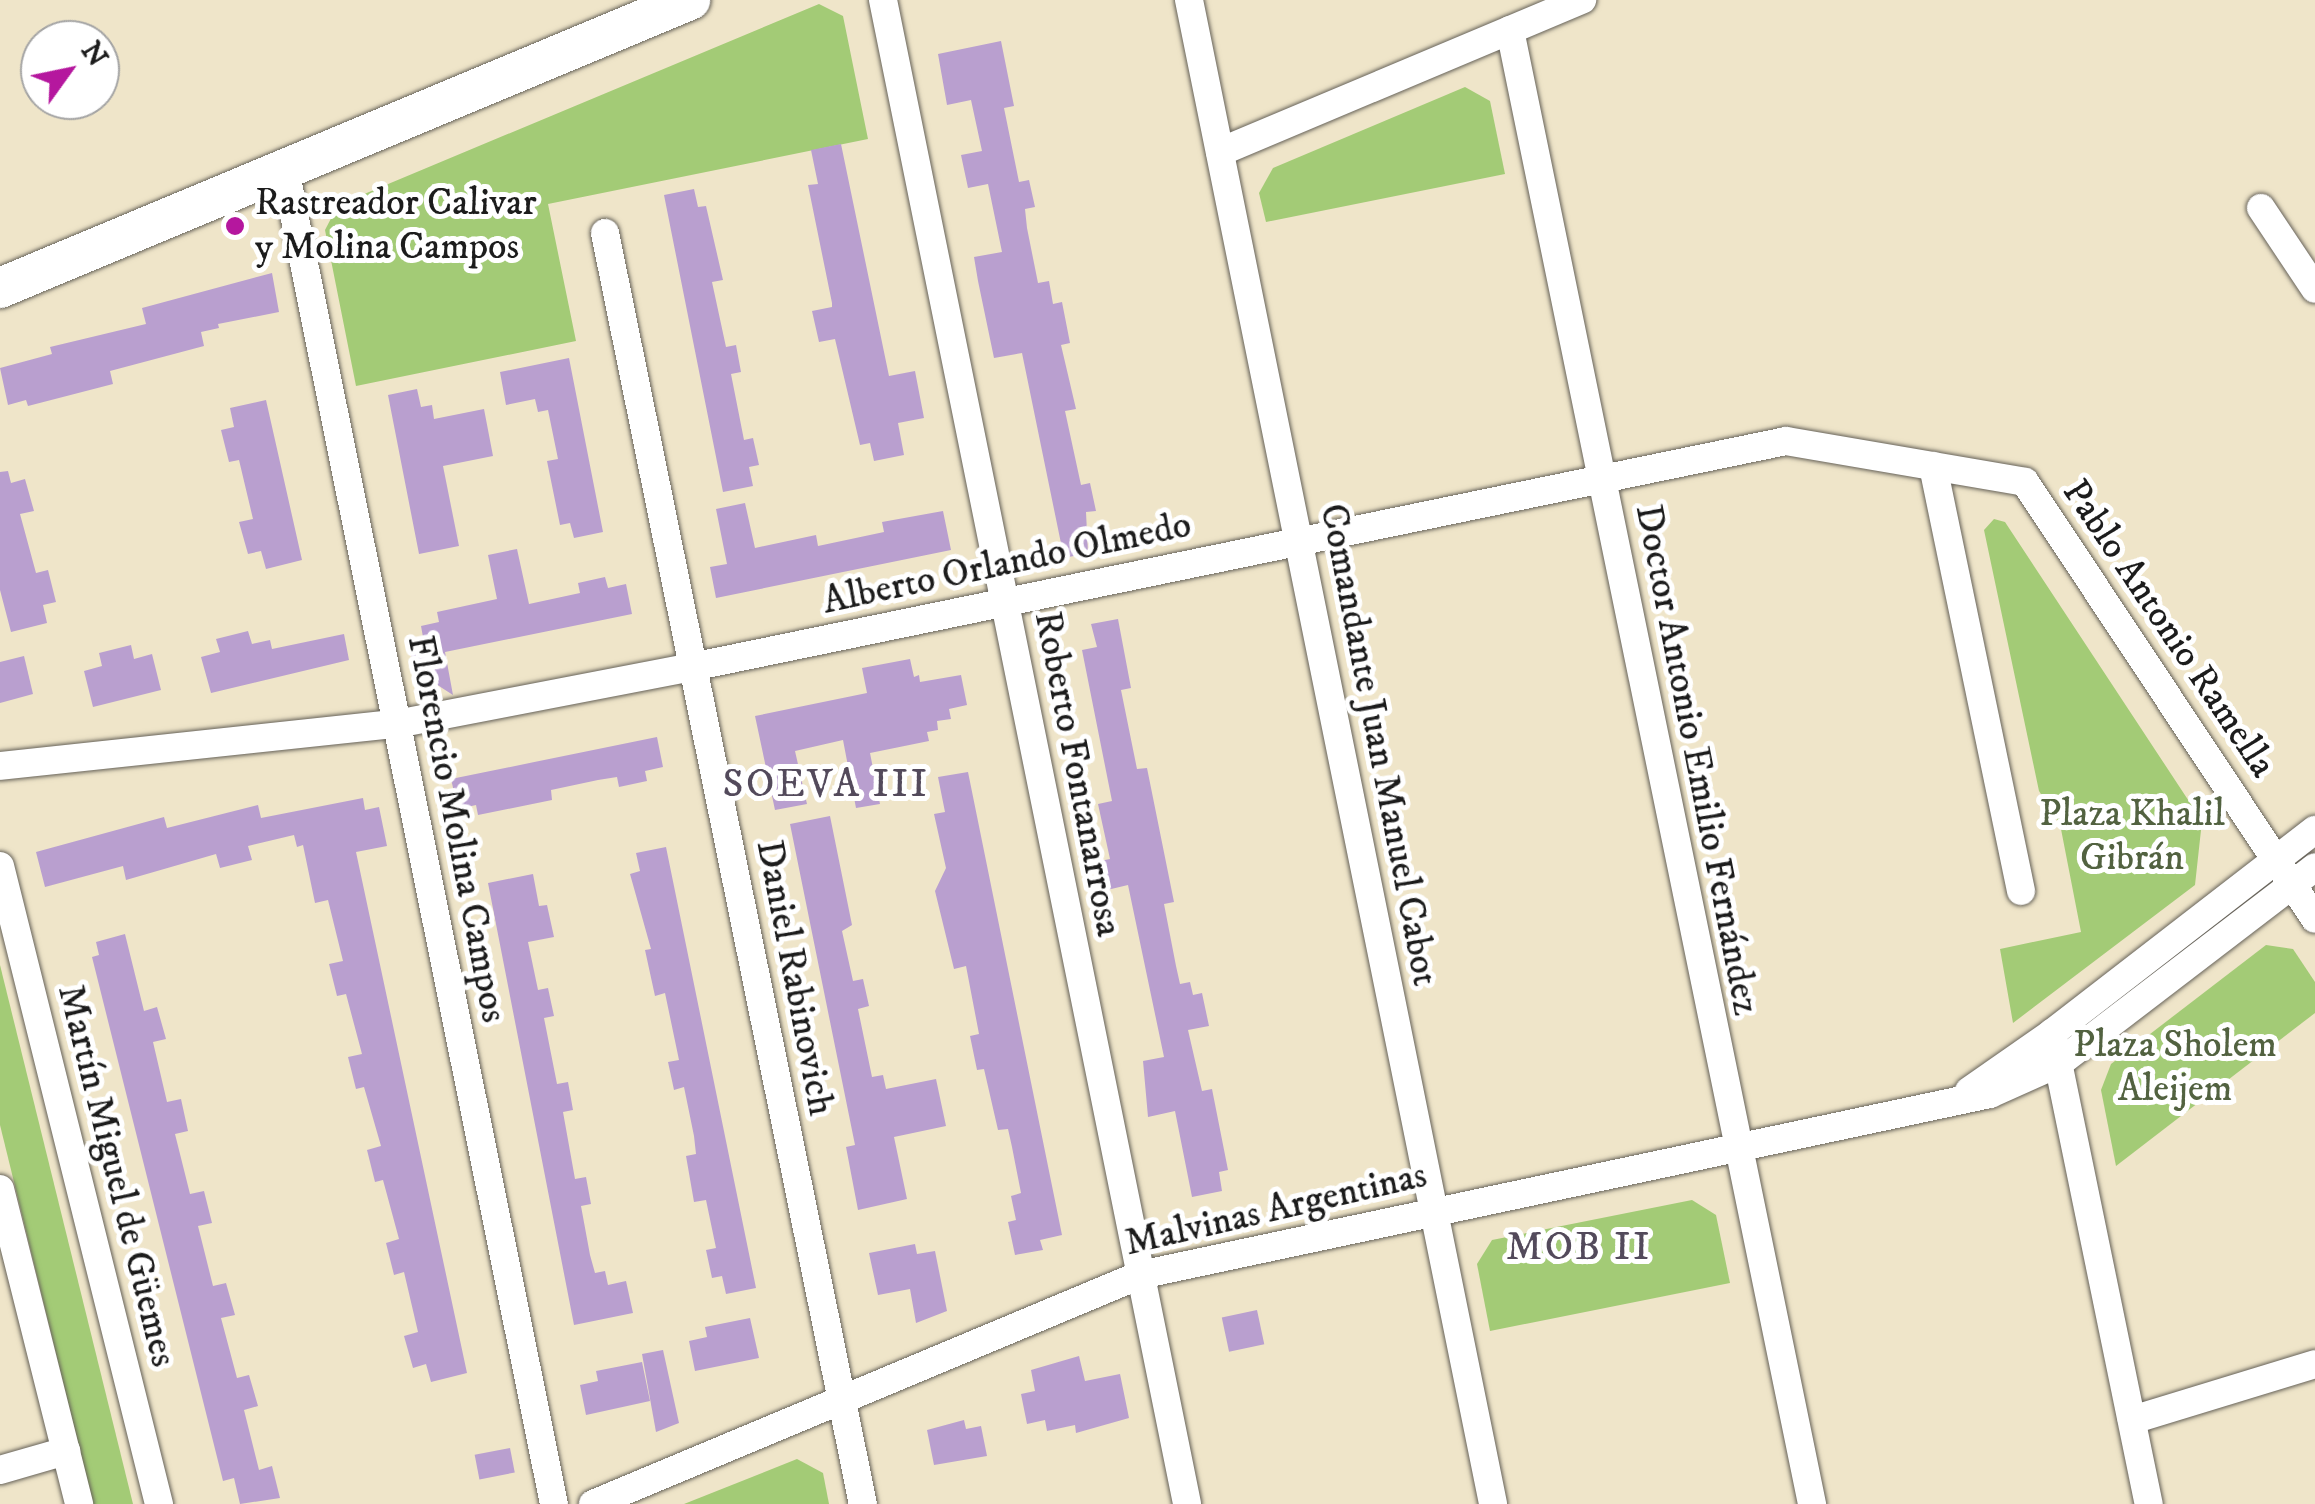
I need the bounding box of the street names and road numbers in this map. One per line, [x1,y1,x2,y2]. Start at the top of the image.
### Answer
street label: Pablo Antonio Ramella [2052,472,2284,786]
street label: Comandante Juan Manuel Cabot [1309,500,1447,990]
street label: Doctor Antonio Emilio Fernández [1624,501,1768,1019]
street label: Alberto Orlando Olmedo [819,503,1195,625]
street label: Roberto Fontanarrosa [1023,608,1131,940]
street label: Florencio Molina Campos [396,632,516,1026]
street label: Daniel Rabinovich [745,836,843,1120]
street label: Martín Miguel de Güemes [46,980,186,1372]
street label: Malvinas Argentinas [1121,1153,1431,1267]

